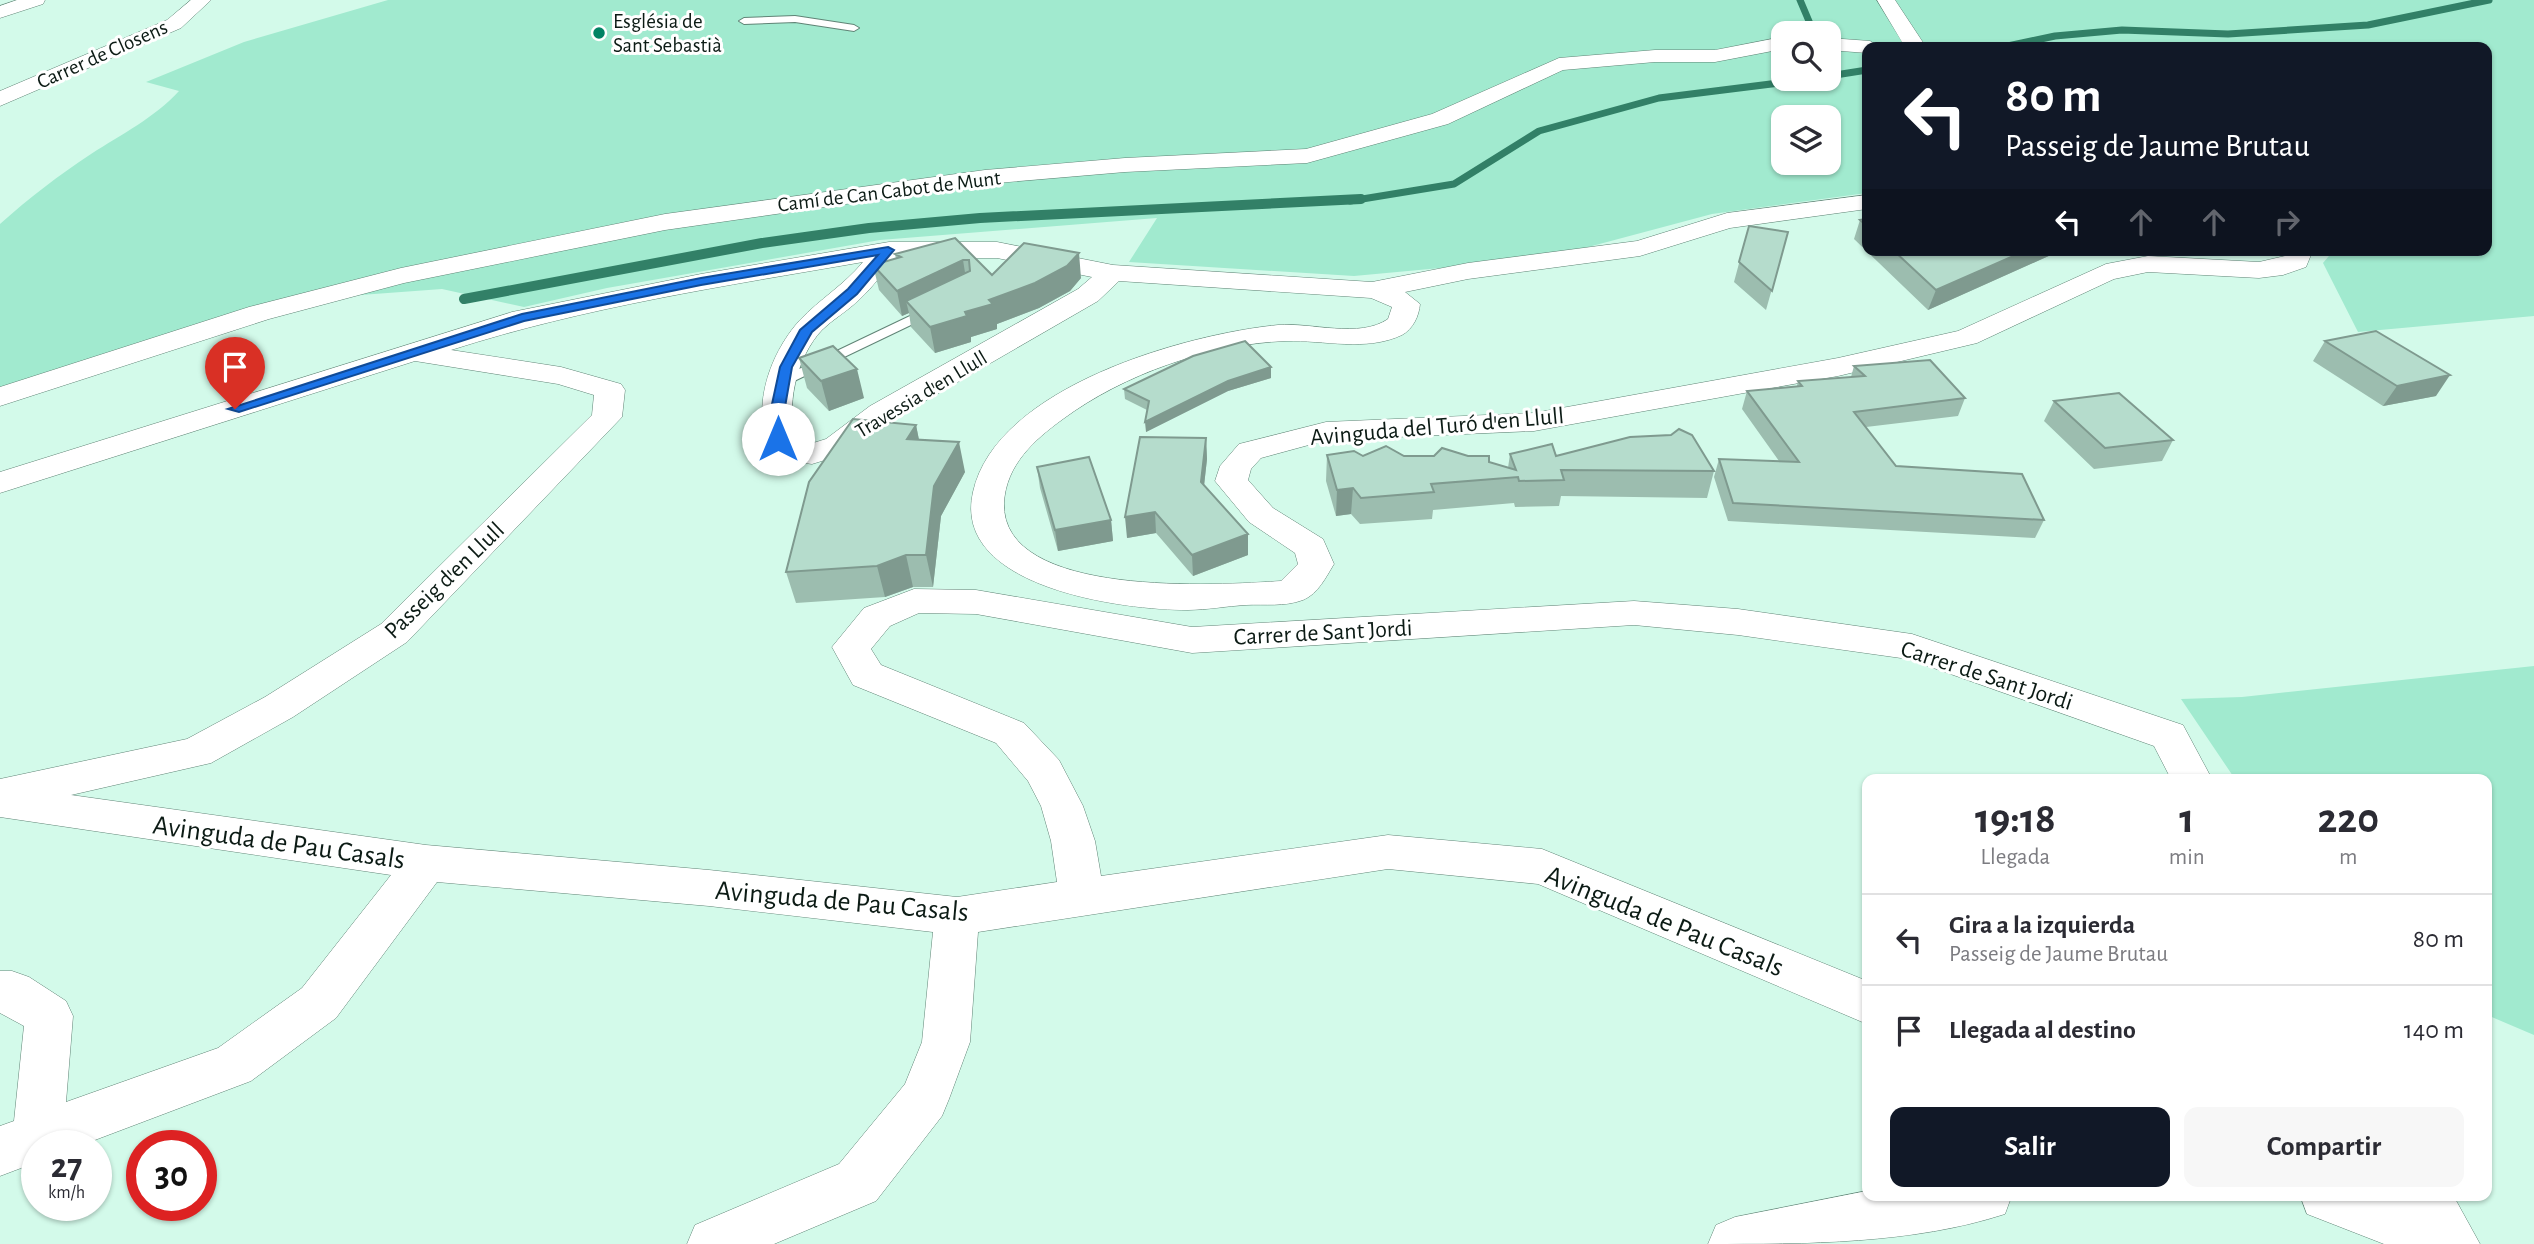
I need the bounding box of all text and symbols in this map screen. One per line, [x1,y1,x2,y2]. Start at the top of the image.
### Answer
place label: Església de Sant Sebastià [613,11,722,56]
street label: Carrer de Closens [34,16,171,93]
map controls [1771,21,1841,175]
button: search [1771,21,1841,91]
marker: Església de Sant Sebastià [591,25,607,41]
icon: left [1890,70,1981,161]
text: 80 m [2005,72,2102,121]
button: layers [1771,105,1841,175]
text: Passeig de Jaume Brutau [2005,130,2310,162]
street label: Camí de Can Cabot de Munt [776,167,1002,216]
icon: left [2049,203,2087,241]
icon: ahead [2122,203,2160,241]
icon: ahead [2195,203,2233,241]
icon: right [2268,203,2306,241]
pin [205,337,265,409]
street label: Travessia d'en Llull [852,347,991,442]
icon: arrive [216,348,254,386]
position arrow [741,402,815,476]
street label: Avinguda del Turó d'en Llull [1309,404,1565,450]
street label: Passeig d'en Llull [380,518,509,644]
street label: Carrer de Sant Jordi [1233,616,1413,650]
street label: Carrer de Sant Jordi [1898,637,2076,715]
text: 19:18 [1975,798,2056,840]
text: 1 [2179,798,2194,840]
text: 220 [2318,798,2379,840]
street label: Avinguda de Pau Casals [151,811,407,875]
text: Llegada [1981,846,2050,869]
text: min [2169,846,2205,869]
text: m [2339,846,2357,869]
street label: Avinguda de Pau Casals [1541,861,1787,982]
street label: Avinguda de Pau Casals [714,877,970,927]
text: Gira a la izquierda [1949,912,2135,938]
icon: left [1890,921,1928,959]
text: 80 m [2413,926,2464,952]
text: Passeig de Jaume Brutau [1949,943,2168,966]
icon: arrive [1890,1012,1928,1050]
text: Llegada al destino [1949,1017,2136,1043]
text: 140 m [2404,1017,2464,1043]
button: Salir [1890,1107,2170,1187]
button: Compartir [2184,1107,2464,1187]
speed limit sign: 30 [126,1130,217,1221]
text: 27 [51,1149,82,1184]
text: km/h [48,1184,85,1202]

